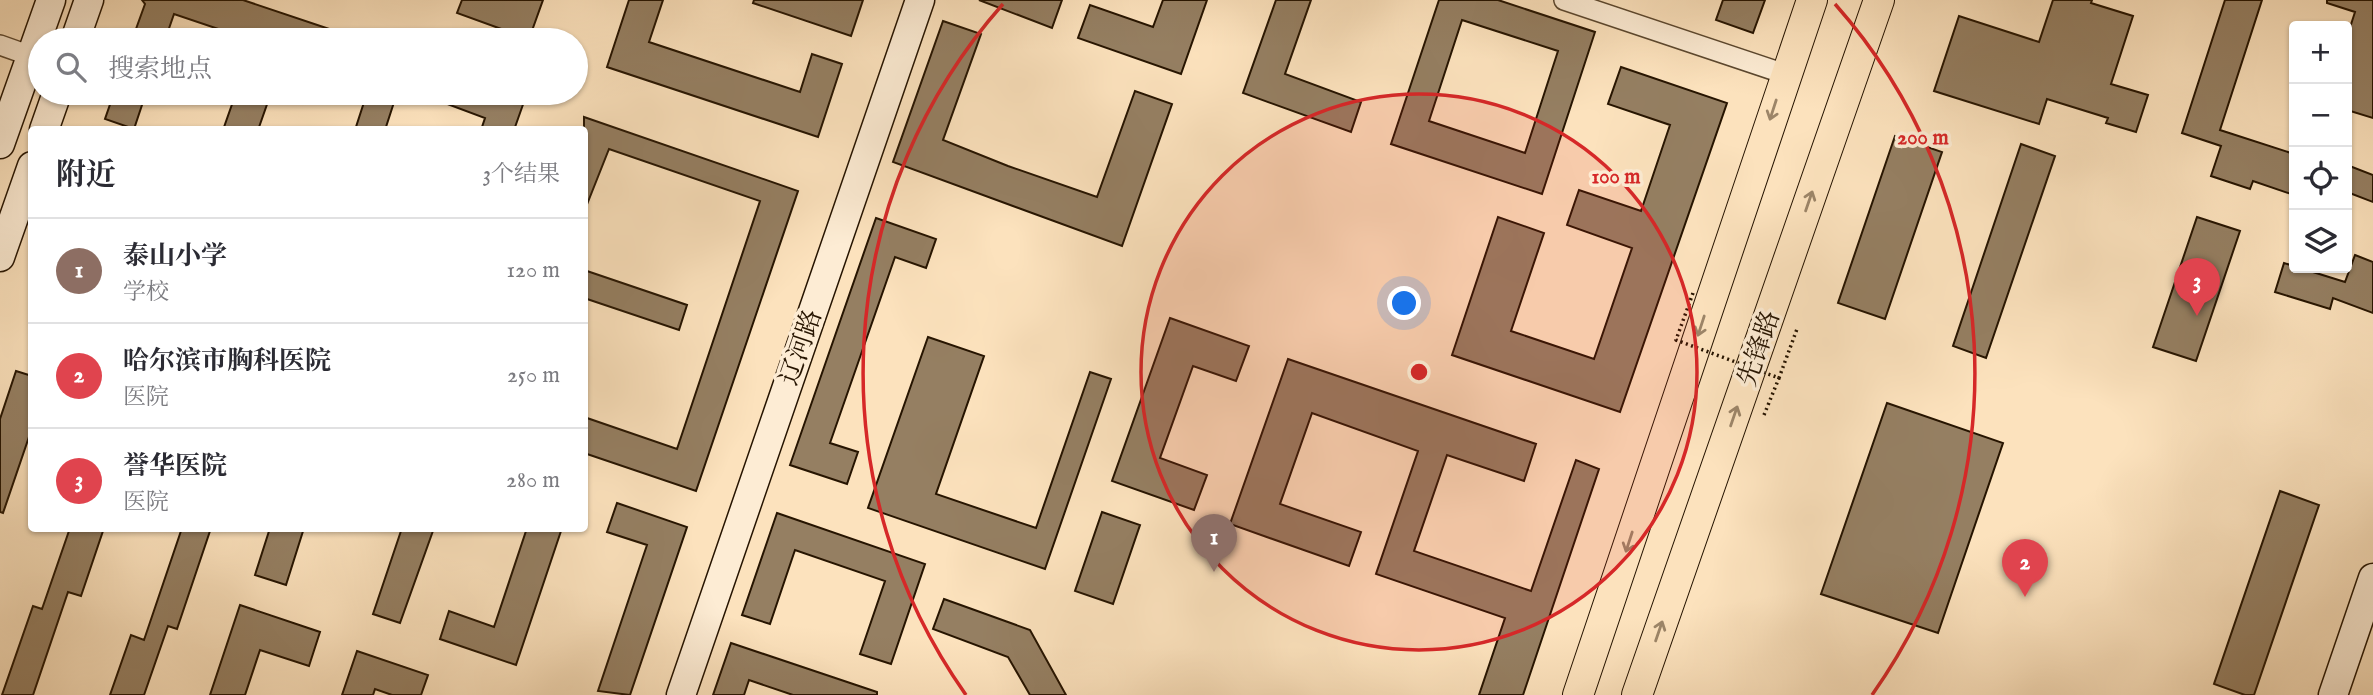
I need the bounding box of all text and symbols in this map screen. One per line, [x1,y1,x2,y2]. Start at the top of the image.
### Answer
map controls [2289,21,2352,273]
button: + [2289,21,2352,84]
search box [28,28,588,105]
icon: search [52,48,90,86]
text: 搜索地点 [108,53,212,86]
button: − [2289,84,2352,147]
one-way arrow [1766,99,1778,121]
text: 200 m [1897,125,1949,152]
button: locate [2289,147,2352,210]
text: 附近 [56,157,116,195]
text: 3个结果 [482,160,560,189]
text: 100 m [1591,164,1641,191]
one-way arrow [1804,190,1816,212]
button: layers [2289,210,2352,273]
text: 泰山小学 [123,240,227,273]
text: 1 [75,256,83,285]
text: 120 m [507,256,560,285]
pin: 3 [2174,258,2220,316]
text: 学校 [123,278,169,307]
your location [1387,286,1421,320]
street label: 辽河路 [773,305,830,390]
street label: 先锋路 [1731,306,1788,391]
one-way arrow [1694,315,1706,337]
text: 哈尔滨市胸科医院 [123,345,331,378]
centre of rings [1407,360,1431,384]
text: 2 [74,361,84,390]
text: 250 m [507,361,560,390]
text: 医院 [123,383,169,412]
one-way arrow [1729,405,1741,427]
text: 誉华医院 [123,450,227,483]
text: 3 [75,466,83,495]
text: 280 m [506,466,560,495]
text: 医院 [123,488,169,517]
pin: 1 [1191,514,1237,572]
one-way arrow [1622,531,1634,553]
pin: 2 [2002,539,2048,597]
one-way arrow [1654,620,1666,642]

